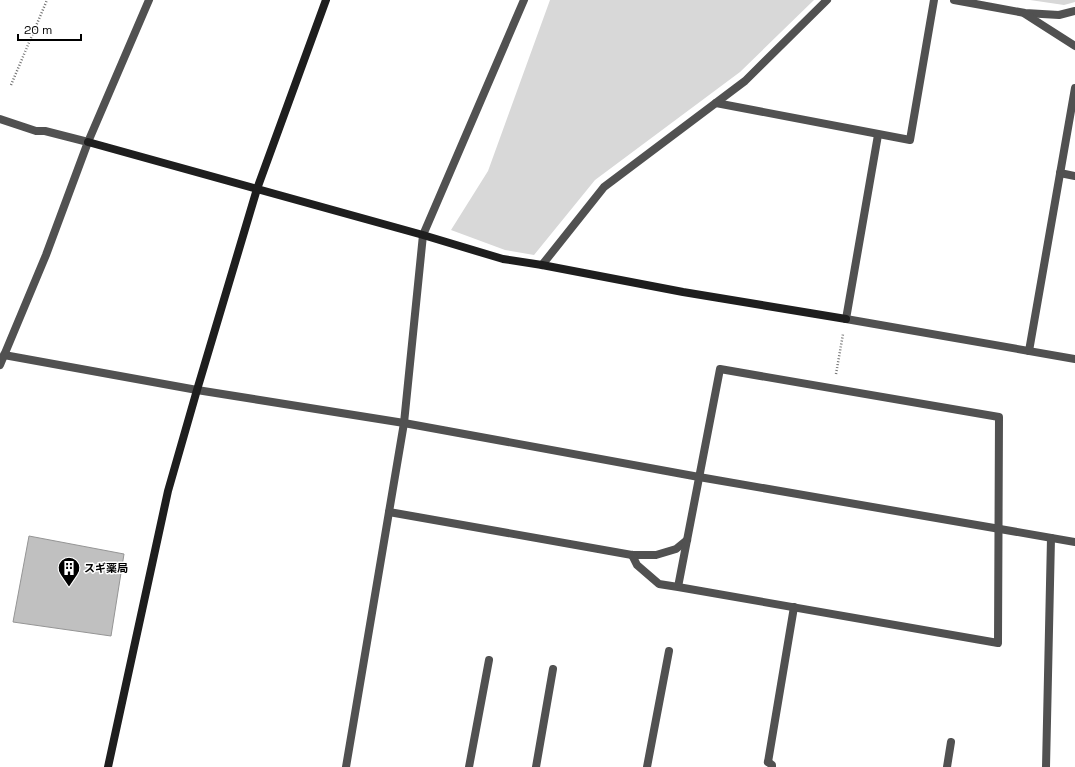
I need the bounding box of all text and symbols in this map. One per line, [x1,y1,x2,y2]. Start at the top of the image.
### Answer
scale bar [18,16,81,42]
text: 20 m [24,22,52,38]
building icon: スギ薬局 [56,555,82,588]
place label: スギ薬局 [84,561,128,575]

